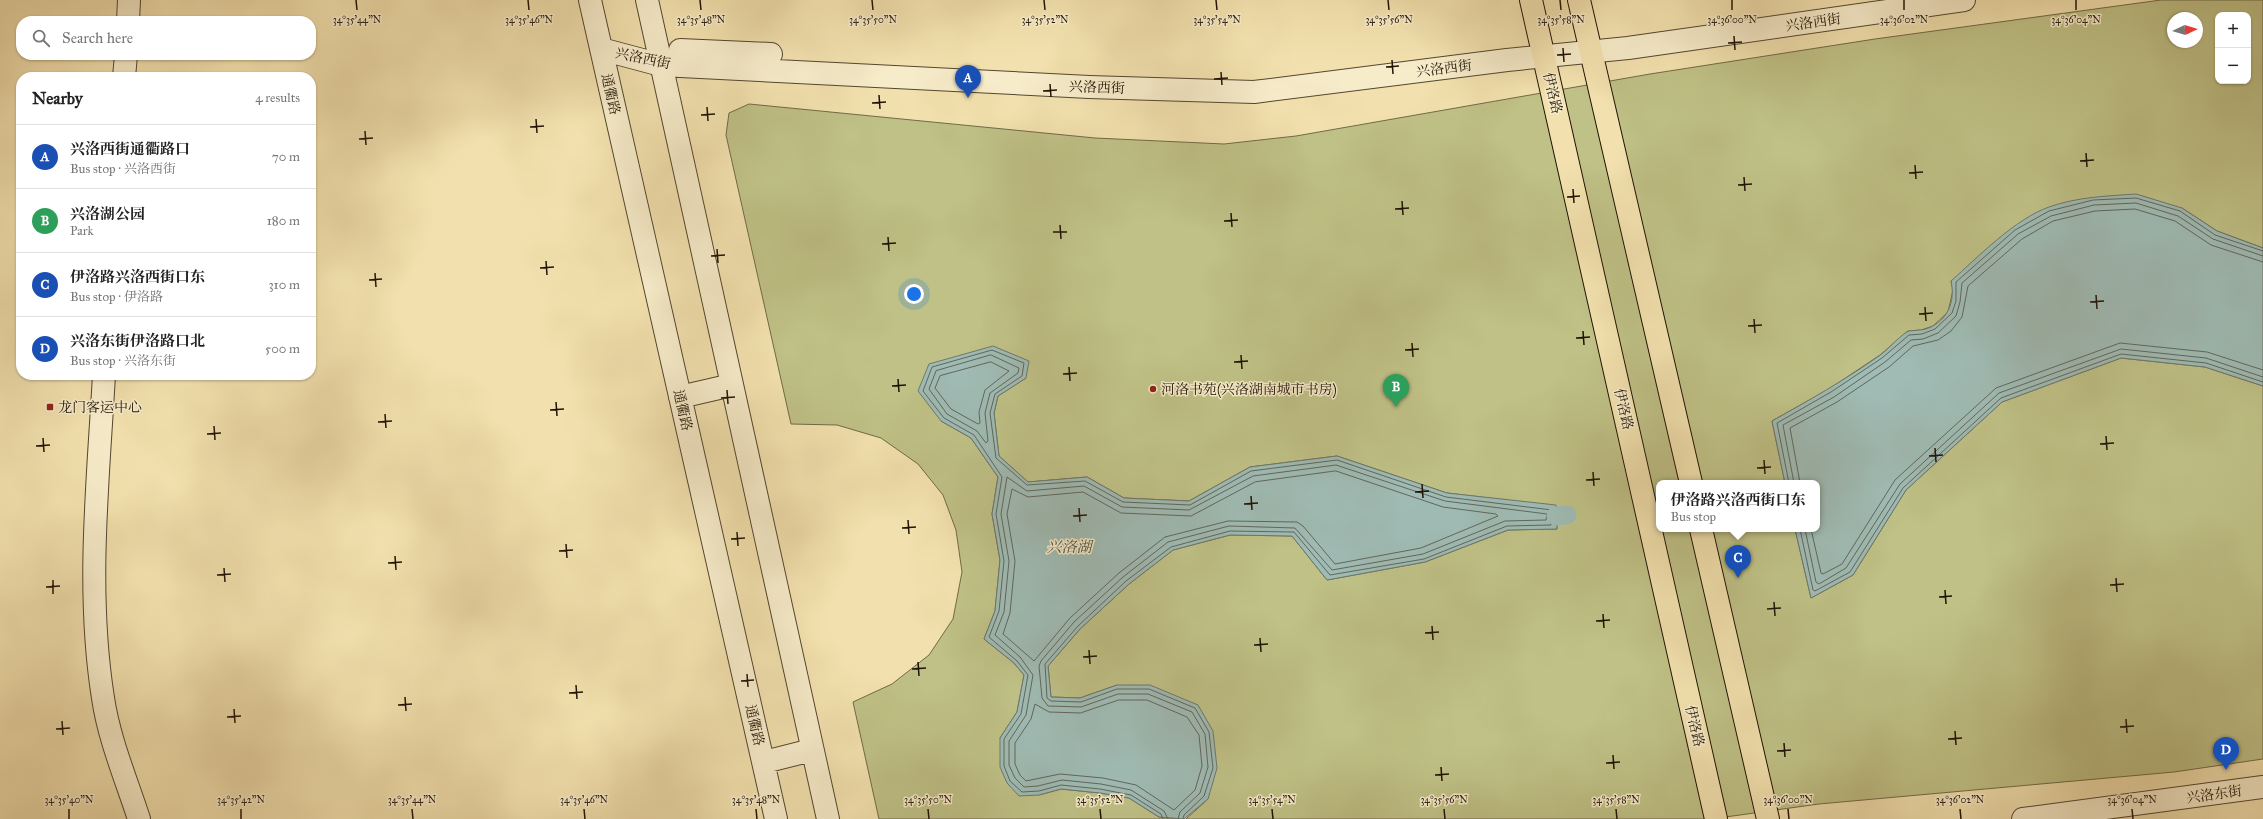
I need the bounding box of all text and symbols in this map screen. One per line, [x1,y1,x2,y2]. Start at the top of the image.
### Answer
street label: 兴洛西街 [1784,10,1842,35]
north arrow [2167,12,2203,48]
map controls [2215,12,2251,84]
button: + [2215,12,2251,48]
text: 34°35'44"N [333,14,382,26]
text: 34°35'46"N [505,14,554,26]
text: 34°35'48"N [677,14,726,26]
text: 34°35'50"N [849,14,897,26]
text: 34°35'52"N [1021,14,1069,26]
text: 34°35'54"N [1193,14,1241,26]
text: 34°35'56"N [1365,14,1413,26]
text: 34°35'58"N [1537,14,1585,26]
text: 34°36'00"N [1707,14,1757,26]
text: 34°36'02"N [1880,14,1929,26]
text: 34°36'04"N [2051,14,2101,26]
search box [16,16,316,60]
icon: search [30,27,52,49]
text: Search here [62,29,133,47]
street label: 兴洛西街 [614,44,672,73]
button: − [2215,48,2251,84]
street label: 兴洛西街 [1415,57,1473,80]
pin: A [955,65,981,98]
street label: 伊洛路 [1540,71,1566,115]
street label: 通衢路 [598,72,624,116]
street label: 兴洛西街 [1069,78,1125,97]
text: Nearby [32,88,83,109]
text: 4 results [255,90,300,106]
text: 兴洛西街通衢路口 [70,140,190,158]
text: A [41,149,49,165]
text: 70 m [272,149,300,165]
text: Bus stop · 兴洛西街 [70,161,176,177]
text: 兴洛湖公园 [70,205,145,223]
text: B [41,213,49,229]
text: 180 m [267,213,300,229]
text: Park [70,223,94,239]
text: 伊洛路兴洛西街口东 [70,268,205,286]
text: C [41,277,49,293]
text: 310 m [268,277,300,293]
your location [904,284,924,304]
text: Bus stop · 伊洛路 [70,289,163,305]
text: 兴洛东街伊洛路口北 [70,332,205,350]
text: D [40,341,50,357]
text: 500 m [265,341,300,357]
text: Bus stop · 兴洛东街 [70,353,176,369]
pin: B [1383,374,1409,407]
place label: 河洛书苑(兴洛湖南城市书房) [1161,381,1337,399]
marker: 河洛书苑(兴洛湖南城市书房) [1148,384,1158,394]
street label: 伊洛路 [1611,387,1637,431]
street label: 通衢路 [670,388,696,432]
place label: 龙门客运中心 [58,399,142,416]
marker: 龙门客运中心 [45,402,55,412]
popup [1656,480,1820,532]
text: 伊洛路兴洛西街口东 [1670,491,1806,509]
text: Bus stop [1670,509,1716,525]
water label: 兴洛湖 [1046,538,1094,556]
pin: C [1725,545,1751,578]
street label: 通衢路 [742,703,768,747]
street label: 伊洛路 [1682,704,1708,748]
pin: D [2213,737,2239,770]
street label: 兴洛东街 [2185,782,2243,807]
text: 34°35'40"N [45,794,94,806]
text: 34°35'42"N [217,794,266,806]
text: 34°35'44"N [388,794,437,806]
text: 34°35'46"N [560,794,609,806]
text: 34°35'48"N [732,794,781,806]
text: 34°35'50"N [904,794,952,806]
text: 34°35'52"N [1076,794,1124,806]
text: 34°35'54"N [1248,794,1296,806]
text: 34°35'56"N [1420,794,1468,806]
text: 34°35'58"N [1592,794,1640,806]
text: 34°36'00"N [1763,794,1813,806]
text: 34°36'02"N [1936,794,1985,806]
text: 34°36'04"N [2107,794,2157,806]

